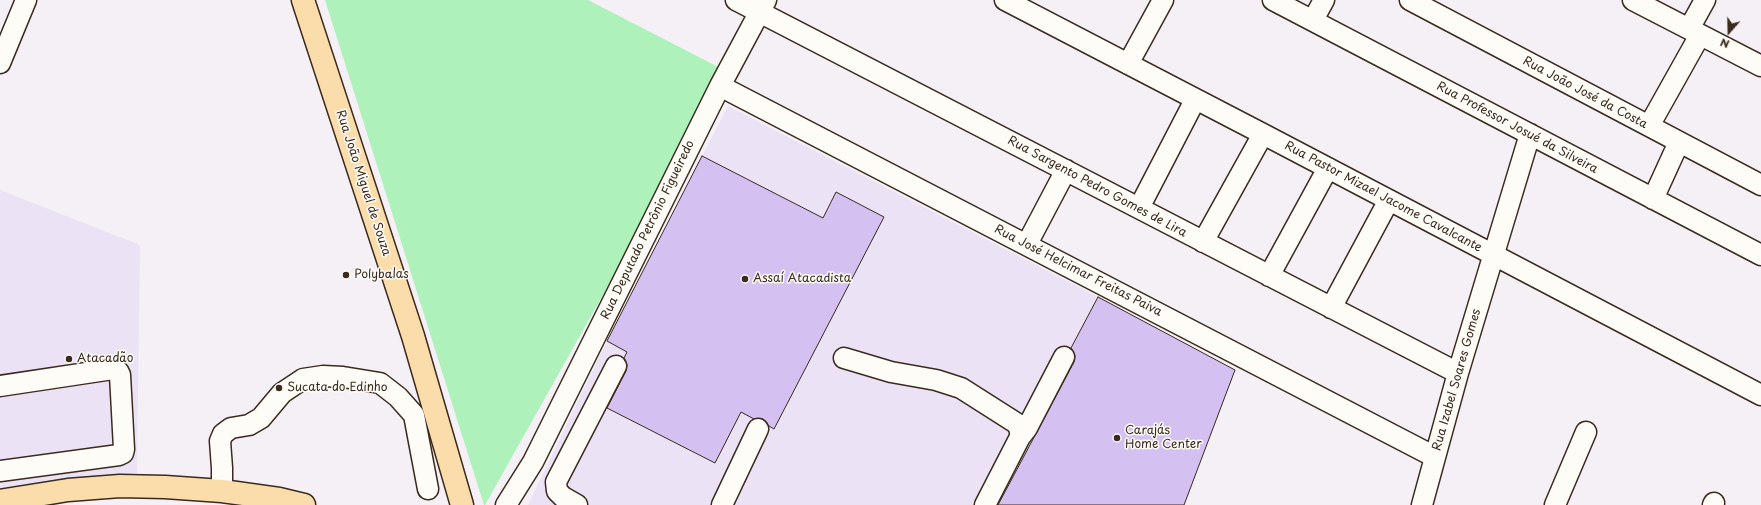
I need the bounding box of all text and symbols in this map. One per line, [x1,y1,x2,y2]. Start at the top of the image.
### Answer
north arrow [1709,12,1749,52]
text: N [1718,34,1732,53]
street label: Rua João José da Costa [1520,54,1650,132]
street label: Rua Professor Josué da Silveira [1434,79,1600,177]
street label: Rua João Miguel de Souza [333,108,393,258]
street label: Rua Sargento Pedro Gomes de Lira [1005,134,1189,240]
street label: Rua Deputado Petrônio Figueiredo [598,138,698,322]
street label: Rua Pastor Mizael Jacome Cavalcante [1282,139,1484,255]
street label: Rua José Helcimar Freitas Paiva [992,222,1164,320]
place label: Polybalas [354,268,409,282]
marker: Polybalas [341,270,351,280]
place label: Assaí Atacadista [753,272,851,286]
marker: Assaí Atacadista [740,274,750,284]
street label: Rua Izabel Soares Gomes [1430,307,1484,453]
place label: Atacadão [77,352,133,366]
marker: Atacadão [64,354,74,364]
place label: Sucata do Edinho [287,381,388,395]
marker: Sucata do Edinho [274,383,284,393]
place label: Carajás Home Center [1125,424,1202,452]
marker: Carajás Home Center [1112,433,1122,443]

